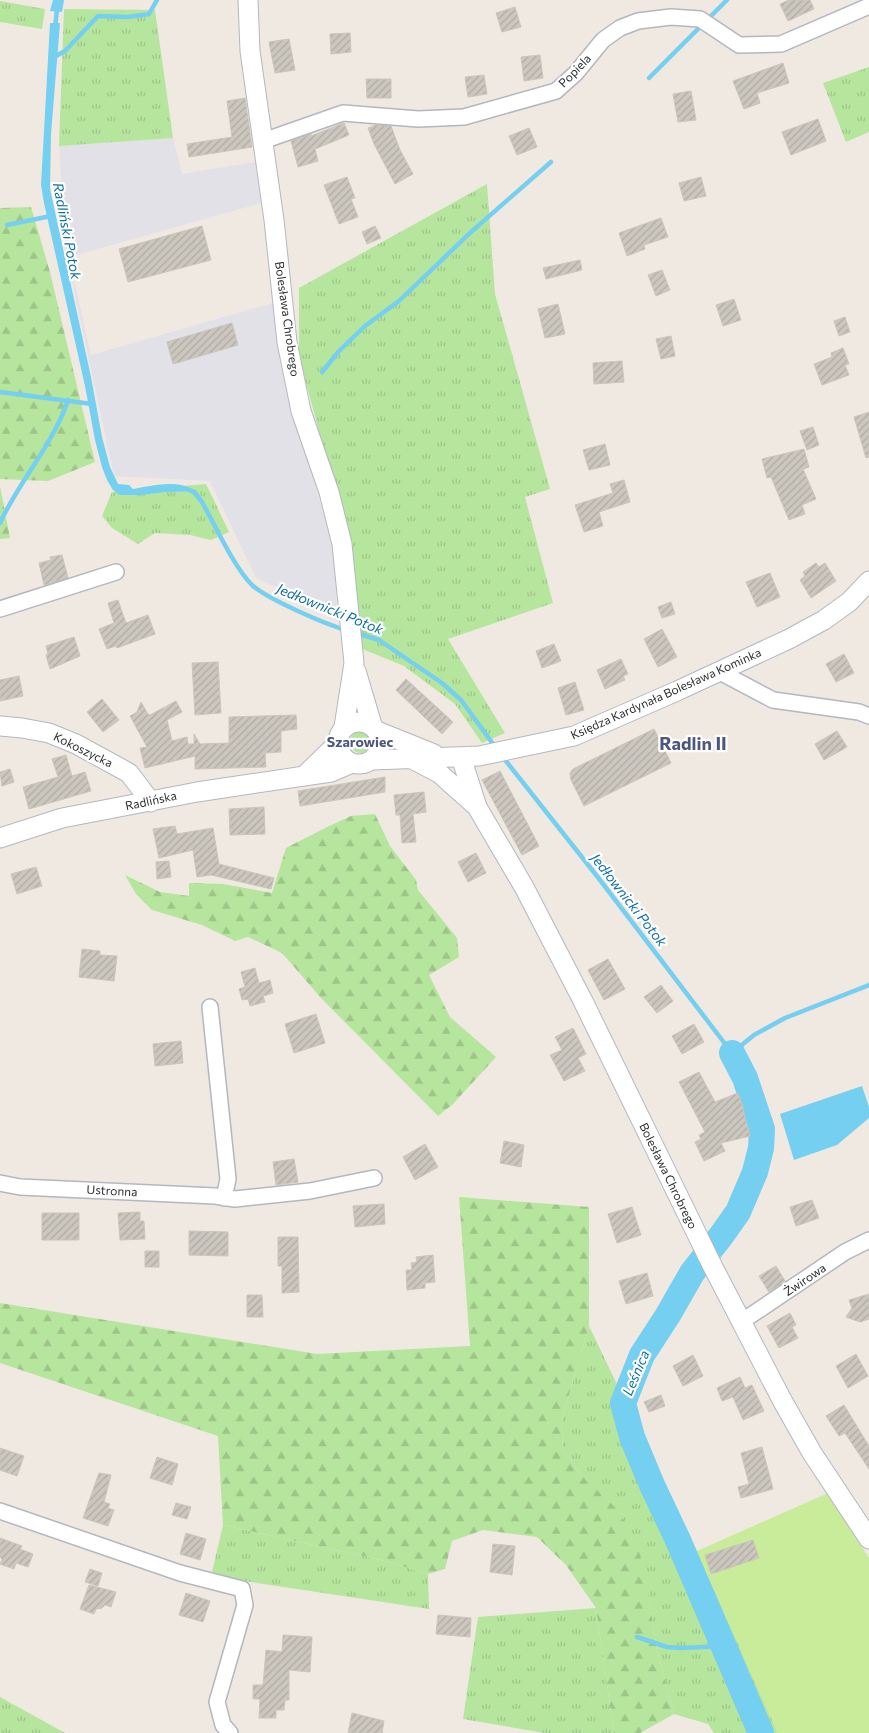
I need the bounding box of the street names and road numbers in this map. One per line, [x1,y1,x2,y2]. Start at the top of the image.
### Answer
street label: Popiela [555,51,593,90]
street label: Bolesława Chrobrego [273,260,303,377]
street label: Księdza Kardynała Bolesława Kominka [568,645,763,742]
street label: Kokoszycka [52,729,115,769]
street label: Radlińska [124,788,178,812]
street label: Bolesława Chrobrego [637,1120,701,1231]
street label: Ustronna [86,1182,138,1198]
street label: Żwirowa [781,1260,828,1298]

